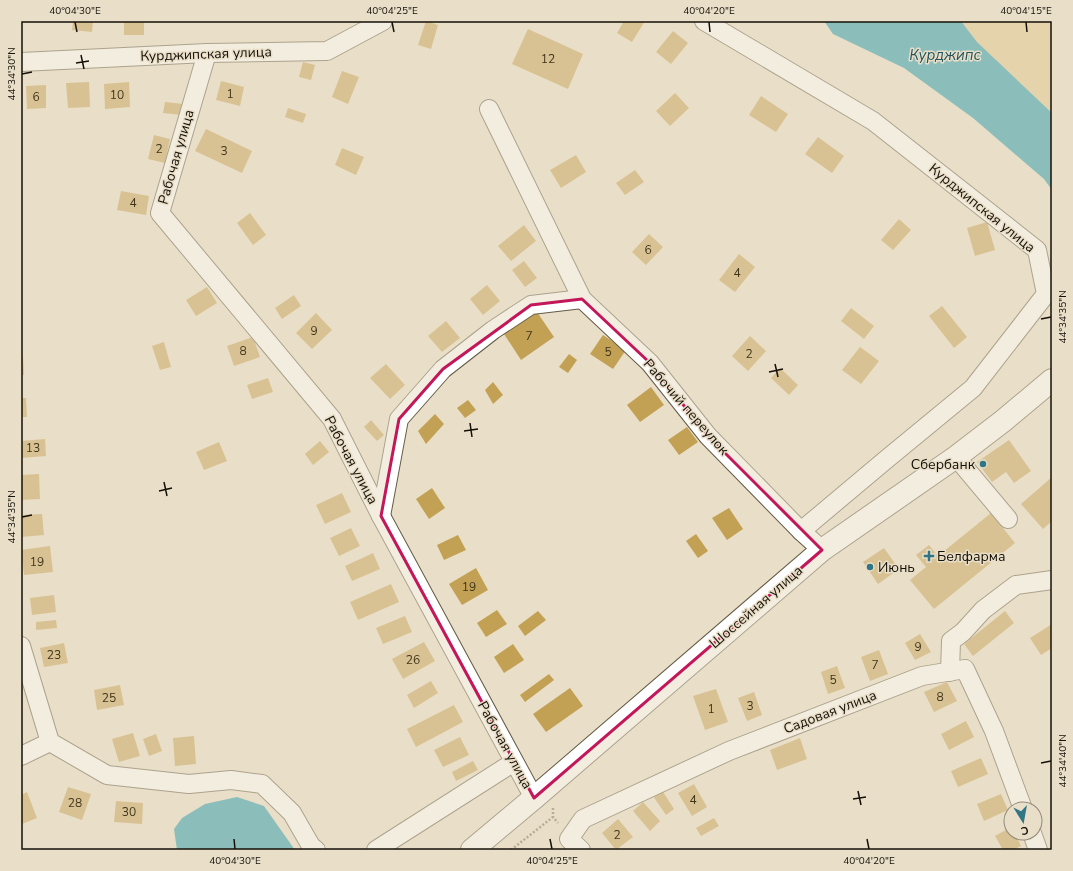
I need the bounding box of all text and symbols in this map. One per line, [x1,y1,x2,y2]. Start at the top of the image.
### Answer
text: 40°04'30"E [49,4,101,18]
text: 40°04'25"E [366,4,418,18]
text: 40°04'20"E [683,4,735,18]
text: 40°04'15"E [1000,4,1052,18]
street label: Курджипская улица [140,42,272,66]
water label: Курджипс [909,45,982,65]
text: 44°34'30"N [5,47,19,101]
house number: 12 [541,51,555,67]
house number: 1 [226,86,234,102]
house number: 10 [110,87,124,103]
house number: 6 [32,89,40,105]
street label: Рабочая улица [153,107,199,207]
house number: 2 [155,141,163,157]
house number: 3 [220,143,228,159]
street label: Курджипская улица [925,159,1039,257]
house number: 4 [129,195,137,211]
house number: 6 [644,242,652,258]
house number: 4 [733,265,741,281]
text: 44°34'35"N [1056,290,1070,344]
house number: 9 [310,323,318,339]
house number: 7 [525,328,533,344]
house number: 8 [239,343,247,359]
house number: 5 [604,344,612,360]
house number: 2 [745,346,753,362]
street label: Рабочий переулок [639,355,733,460]
street label: Рабочая улица [320,412,382,508]
house number: 13 [26,440,40,456]
place label: Сбербанк [911,455,976,474]
marker: Сбербанк [978,459,988,469]
text: 44°34'35"N [5,490,19,544]
place label: Белфарма [937,547,1006,566]
marker: Белфарма [924,551,934,561]
house number: 19 [30,554,44,570]
place label: Июнь [878,558,915,577]
street label: Шоссейная улица [705,561,807,653]
marker: Июнь [865,562,875,572]
house number: 19 [462,579,476,595]
house number: 9 [914,639,922,655]
house number: 23 [47,647,61,663]
house number: 26 [406,652,420,668]
house number: 7 [871,657,879,673]
house number: 5 [829,672,837,688]
street label: Садовая улица [781,685,879,739]
house number: 8 [936,689,944,705]
house number: 25 [102,690,116,706]
street label: Рабочая улица [473,698,537,792]
house number: 3 [746,698,754,714]
house number: 1 [707,701,715,717]
text: 44°34'40"N [1056,734,1070,788]
house number: 4 [689,792,697,808]
house number: 28 [68,795,82,811]
north arrow [1003,801,1043,841]
house number: 30 [122,804,136,820]
text: С [1019,822,1030,839]
house number: 2 [613,827,621,843]
text: 40°04'30"E [209,854,261,868]
text: 40°04'25"E [526,854,578,868]
text: 40°04'20"E [843,854,895,868]

